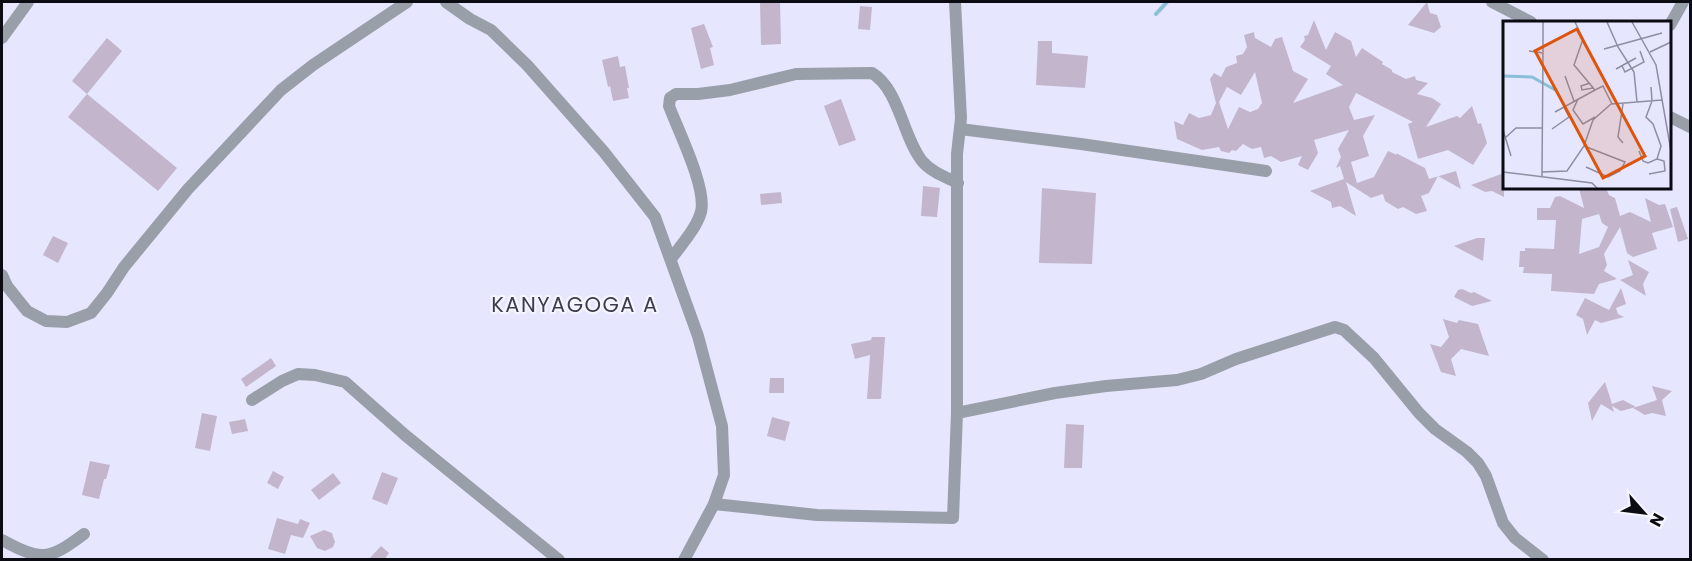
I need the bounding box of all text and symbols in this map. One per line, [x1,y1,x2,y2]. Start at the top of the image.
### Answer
inset map [1503,21,1671,189]
district label: KANYAGOGA A [491,290,659,319]
north arrow [1614,483,1674,543]
text: N [1644,509,1670,531]

